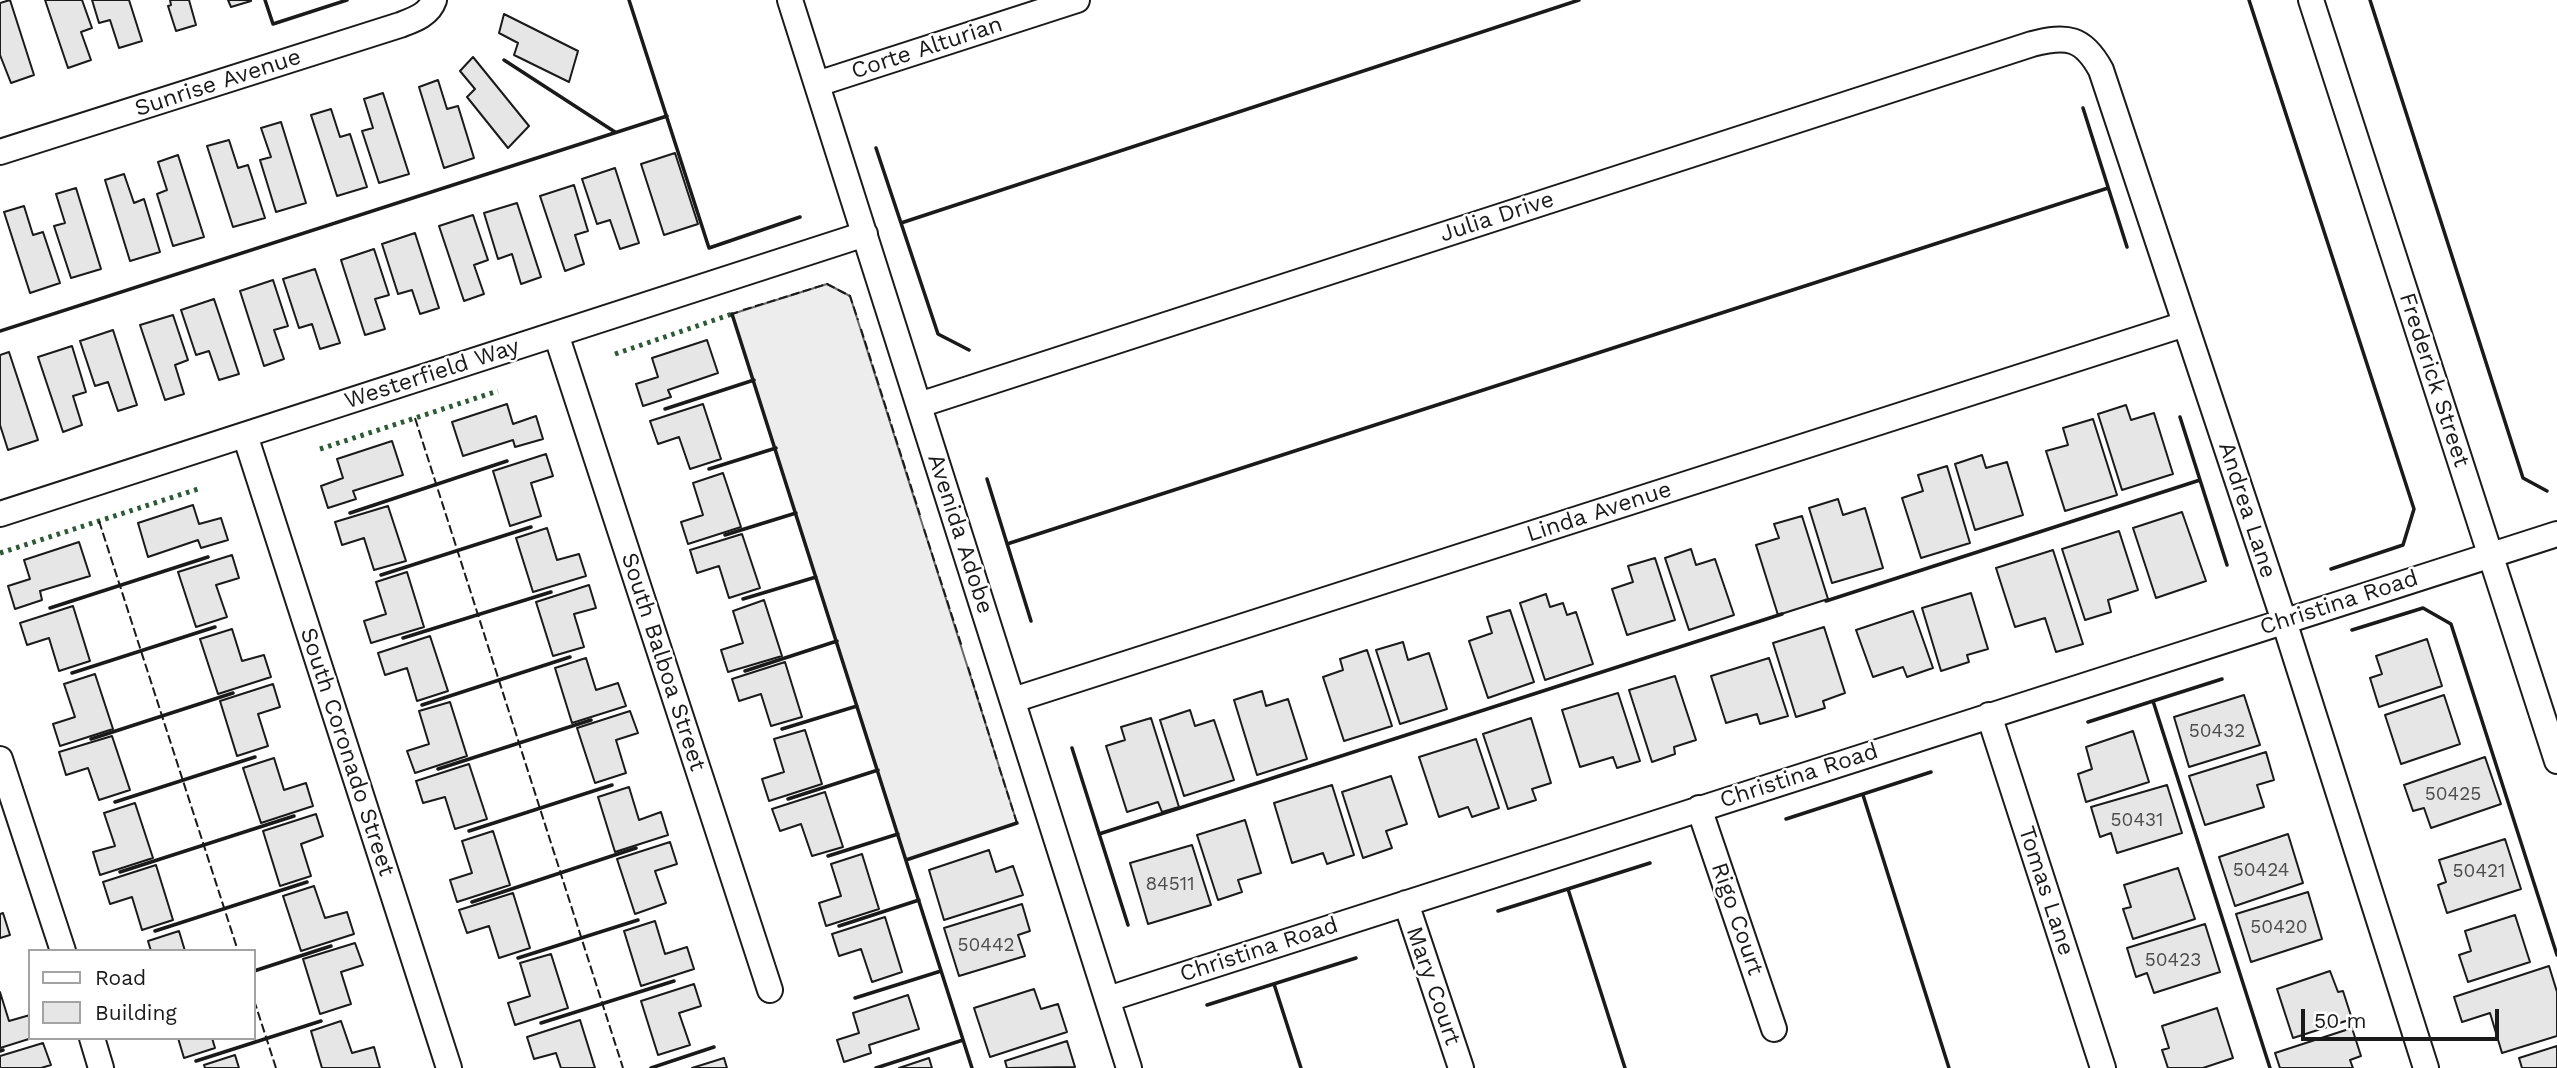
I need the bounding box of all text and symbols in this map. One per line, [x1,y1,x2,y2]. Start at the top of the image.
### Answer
street label: Corte Alturian [848,11,1006,85]
street label: Sunrise Avenue [131,43,305,123]
street label: Julia Drive [1437,186,1557,248]
street label: Frederick Street [2393,289,2475,471]
street label: Westerfield Way [341,333,523,415]
street label: Andrea Lane [2212,439,2282,581]
street label: Avenida Adobe [921,451,999,617]
street label: Linda Avenue [1523,476,1675,548]
street label: South Balboa Street [615,549,711,775]
street label: Christina Road [2256,564,2422,642]
street label: South Coronado Street [294,624,400,880]
house number: 50432 [2189,720,2245,742]
street label: Christina Road [1716,737,1882,815]
house number: 50425 [2425,783,2481,805]
house number: 50431 [2111,809,2163,831]
street label: Tomas Lane [2012,823,2080,959]
street label: Rigo Court [1705,859,1769,979]
house number: 50424 [2233,859,2289,881]
house number: 50421 [2453,860,2505,882]
house number: 84511 [1145,873,1195,895]
street label: Christina Road [1176,911,1342,989]
house number: 50420 [2250,916,2308,938]
street label: Mary Court [1400,923,1466,1049]
house number: 50442 [957,934,1015,956]
legend [28,949,256,1040]
house number: 50423 [2145,949,2201,971]
text: Road [95,965,146,990]
scale bar [2305,995,2503,1038]
text: Building [95,1000,177,1025]
text: 50 m [2314,1008,2366,1033]

